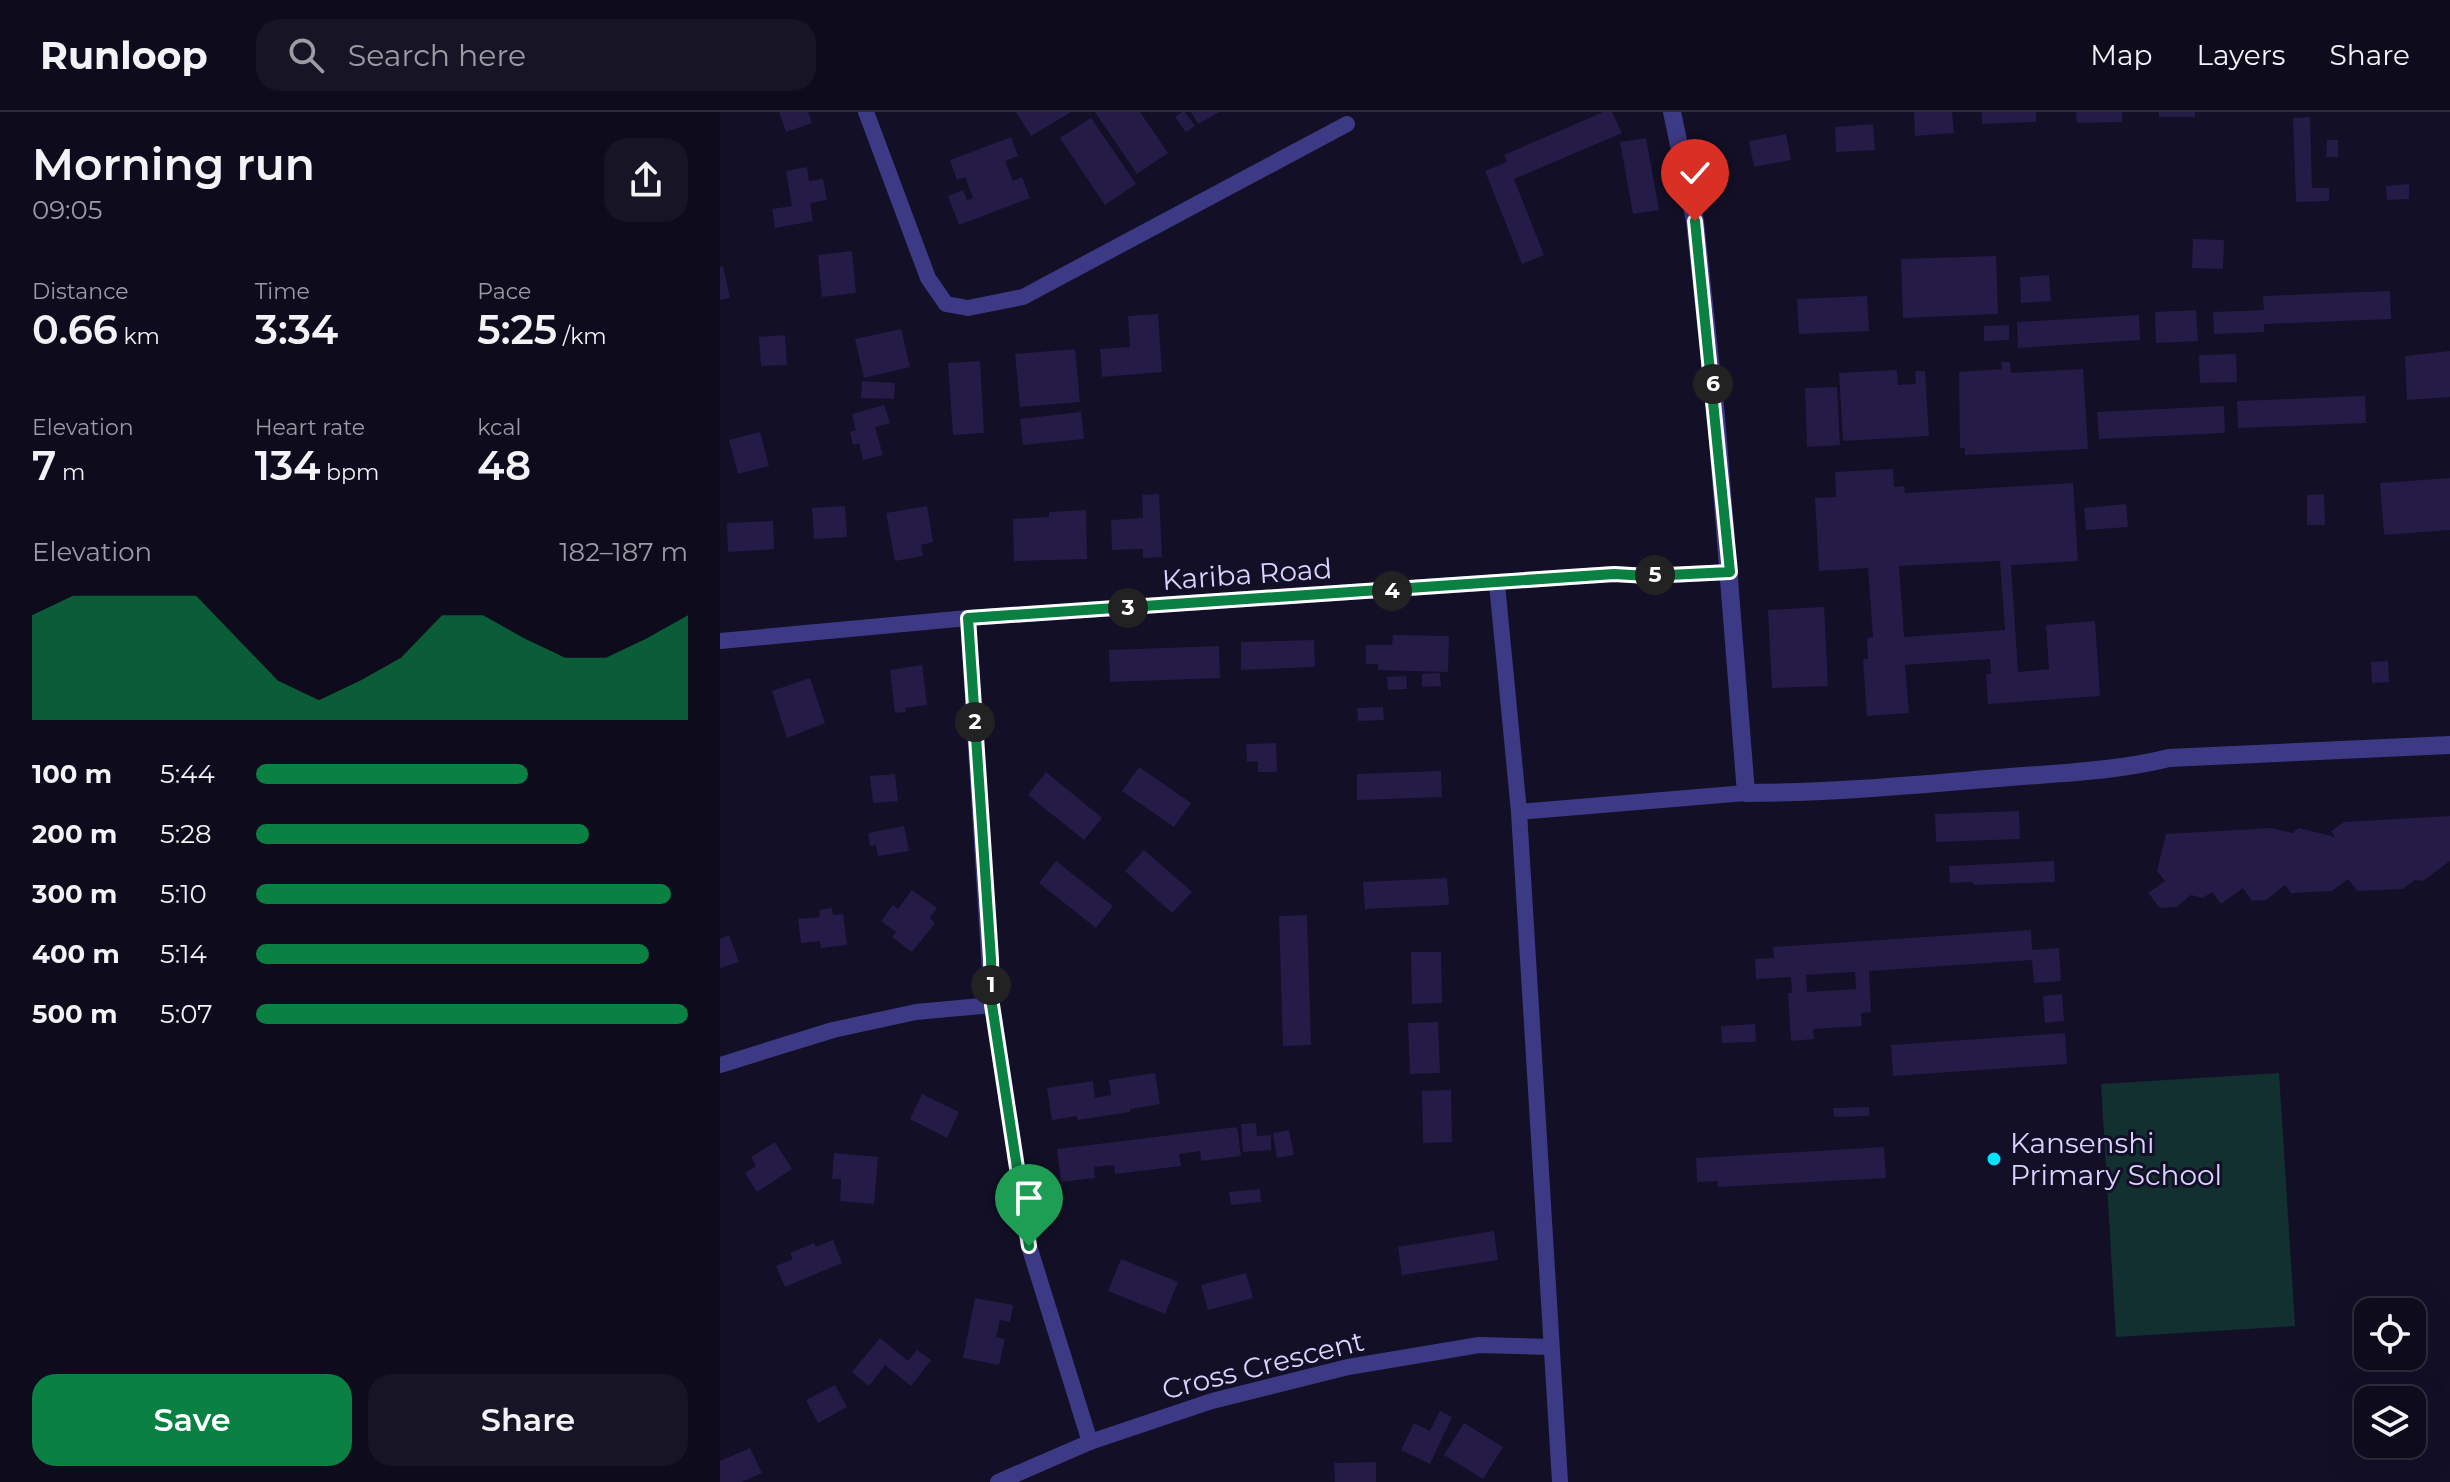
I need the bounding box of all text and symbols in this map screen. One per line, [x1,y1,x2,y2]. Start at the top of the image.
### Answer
search box [256,19,816,91]
text: Runloop [40,32,208,79]
icon: search [284,33,328,77]
text: Search here [348,37,526,74]
text: Map [2090,38,2153,72]
text: Layers [2197,38,2286,72]
text: Share [2330,38,2410,72]
text: Morning run [32,137,315,191]
button: share [604,138,688,222]
pin [1661,139,1729,221]
icon: check [1673,151,1717,195]
text: 09:05 [32,194,103,226]
text: Distance [32,278,129,305]
text: Time [255,278,310,305]
text: Pace [477,278,531,305]
text: 0.66 [32,305,118,354]
text: 3:34 [255,305,338,354]
text: 5:25 [477,305,557,354]
text: km [118,323,160,350]
text: /km [557,323,607,350]
pin: 6 [1693,364,1733,404]
text: 6 [1706,370,1720,397]
text: Elevation [32,414,134,441]
text: Heart rate [255,414,365,441]
text: kcal [477,414,521,441]
text: 7 [32,441,56,490]
text: 134 [255,441,320,490]
text: 48 [477,441,531,490]
text: m [56,459,85,486]
text: bpm [320,459,379,486]
text: Elevation [32,536,152,568]
text: 182–187 m [559,536,688,568]
street label: Kariba Road [1161,551,1333,597]
pin: 5 [1635,555,1675,595]
text: 5 [1648,561,1662,588]
pin: 4 [1372,571,1412,611]
text: 4 [1384,577,1400,604]
pin: 3 [1108,588,1148,628]
text: 3 [1121,594,1135,621]
pin: 2 [955,702,995,742]
text: 2 [969,708,981,735]
text: 100 m [32,758,112,790]
text: 5:44 [160,758,215,790]
text: 200 m [32,818,117,850]
text: 5:28 [160,818,212,850]
text: 300 m [32,878,117,910]
text: 5:10 [160,878,207,910]
text: 400 m [32,938,120,970]
text: 5:14 [160,938,207,970]
pin: 1 [971,965,1011,1005]
text: 1 [987,971,995,998]
text: 500 m [32,998,117,1030]
text: 5:07 [160,998,213,1030]
place label: Kansenshi Primary School [2010,1126,2222,1192]
marker: Kansenshi Primary School [1985,1150,2003,1168]
pin [995,1164,1063,1246]
icon: arrive [1007,1176,1051,1220]
map controls [2354,1298,2426,1458]
button: locate [2354,1298,2426,1370]
street label: Cross Crescent [1158,1323,1368,1407]
button: Save [32,1374,352,1466]
button: Share [368,1374,688,1466]
button: layers [2354,1386,2426,1458]

